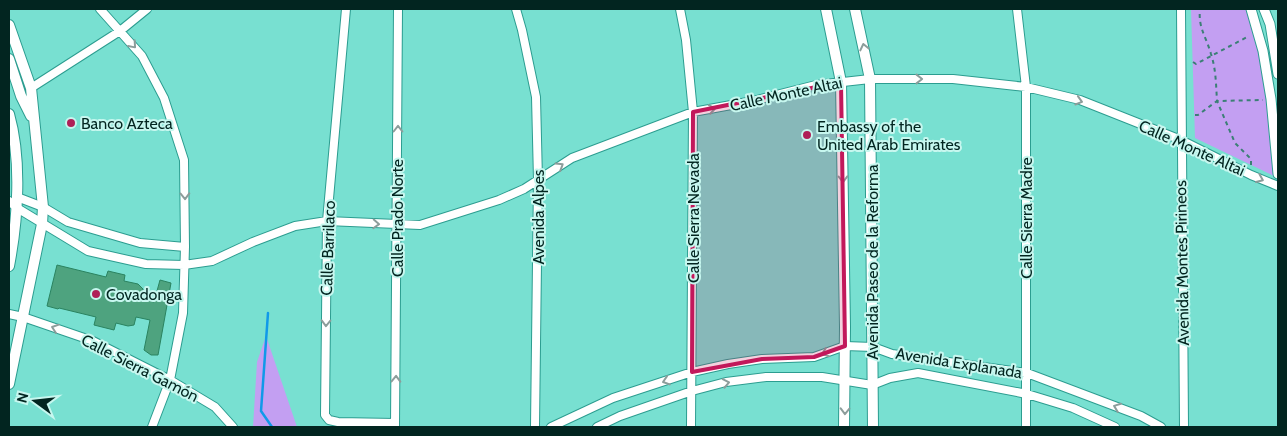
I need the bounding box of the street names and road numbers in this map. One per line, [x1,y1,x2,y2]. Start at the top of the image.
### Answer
street label: Calle Monte Altai [728,73,844,115]
street label: Calle Monte Altai [1136,116,1248,180]
street label: Calle Sierra Nevada [684,153,703,283]
street label: Calle Sierra Madre [1017,157,1036,279]
street label: Calle Prado Norte [388,159,407,277]
street label: Avenida Paseo de la Reforma [863,164,882,360]
street label: Avenida Alpes [529,169,548,264]
street label: Avenida Montes Pirineos [1171,180,1193,346]
street label: Calle Barrilaco [317,200,339,296]
street label: Calle Sierra Gamón [78,330,202,406]
street label: Avenida Explanada [894,344,1024,382]

